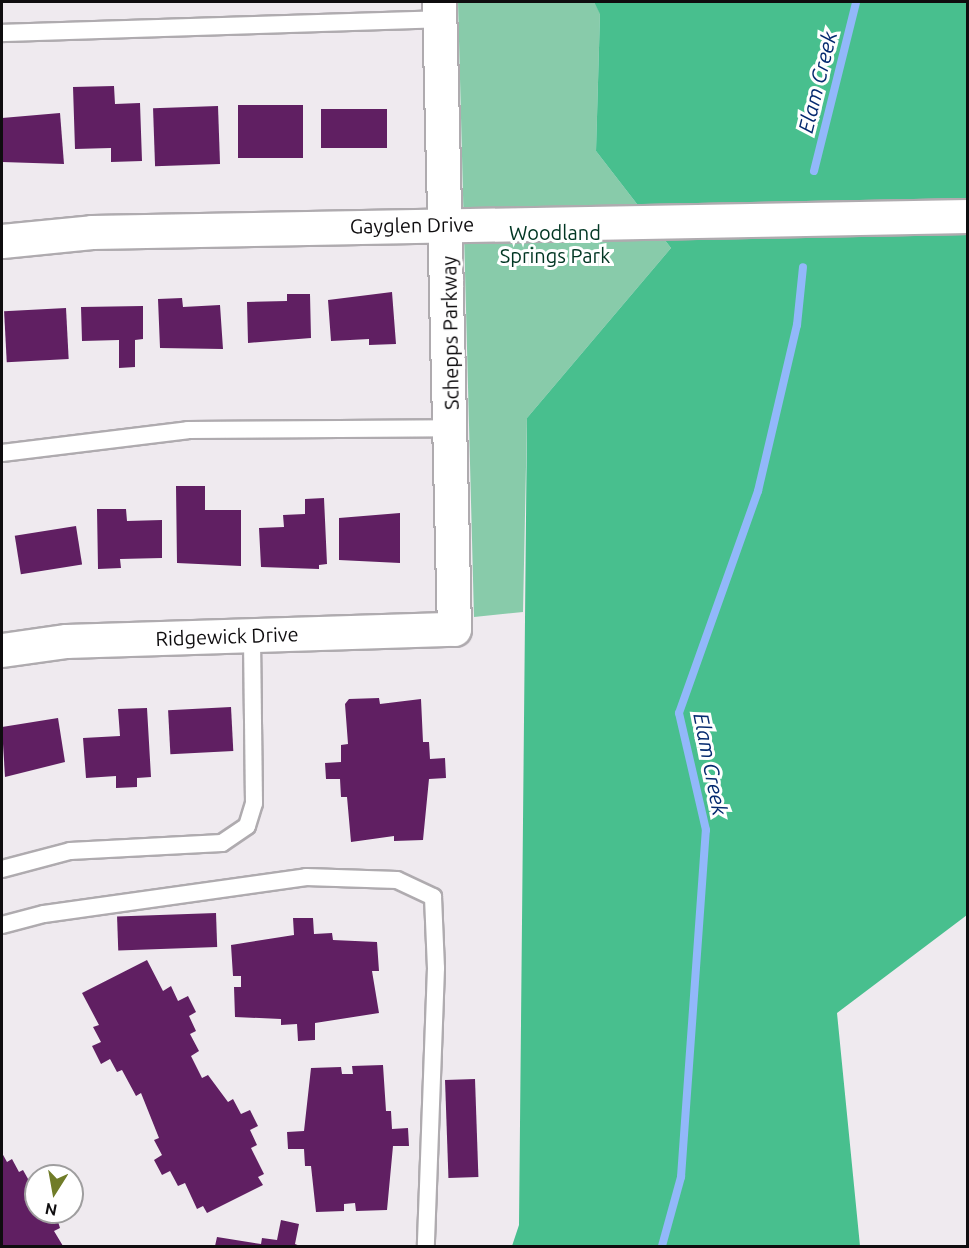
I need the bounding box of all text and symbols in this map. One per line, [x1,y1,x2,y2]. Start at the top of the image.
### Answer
water label: Elam Creek [792,29,842,135]
street label: Gayglen Drive [350,212,474,238]
park label: Woodland Springs Park [500,221,610,268]
street label: Schepps Parkway [437,256,463,410]
street label: Ridgewick Drive [155,622,299,650]
water label: Elam Creek [689,711,733,817]
north arrow [24,1164,84,1224]
text: N [43,1200,59,1220]

